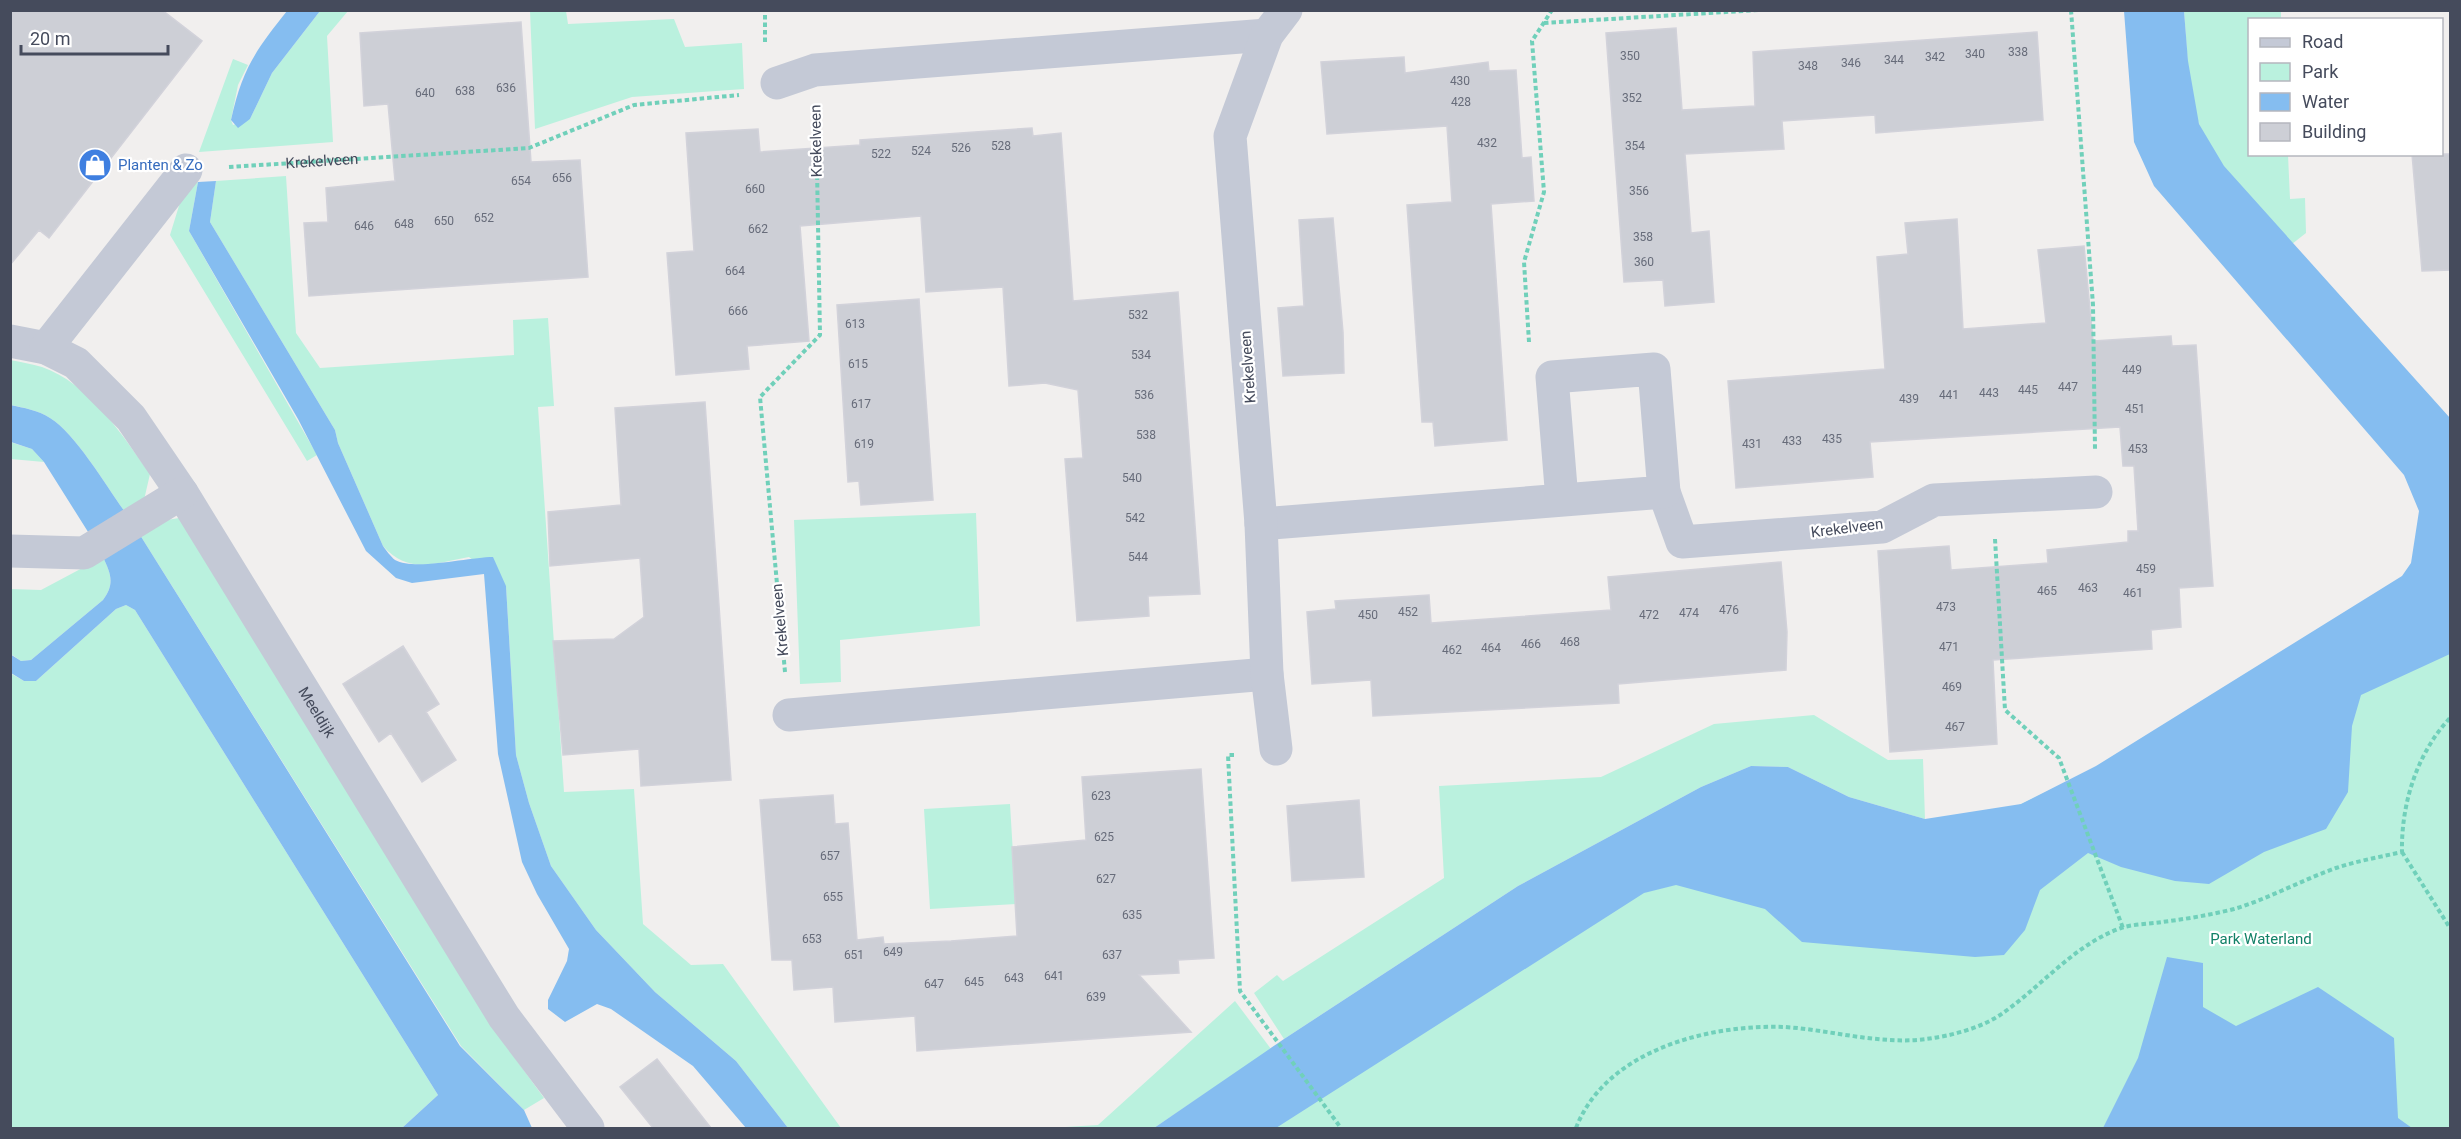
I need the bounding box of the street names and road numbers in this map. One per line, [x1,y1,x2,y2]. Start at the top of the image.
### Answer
street label: Krekelveen [806,104,826,178]
street label: Krekelveen [285,150,359,172]
street label: Krekelveen [1236,330,1260,404]
street label: Krekelveen [1810,515,1884,541]
street label: Krekelveen [768,583,792,657]
street label: Meeldijk [294,684,339,741]

